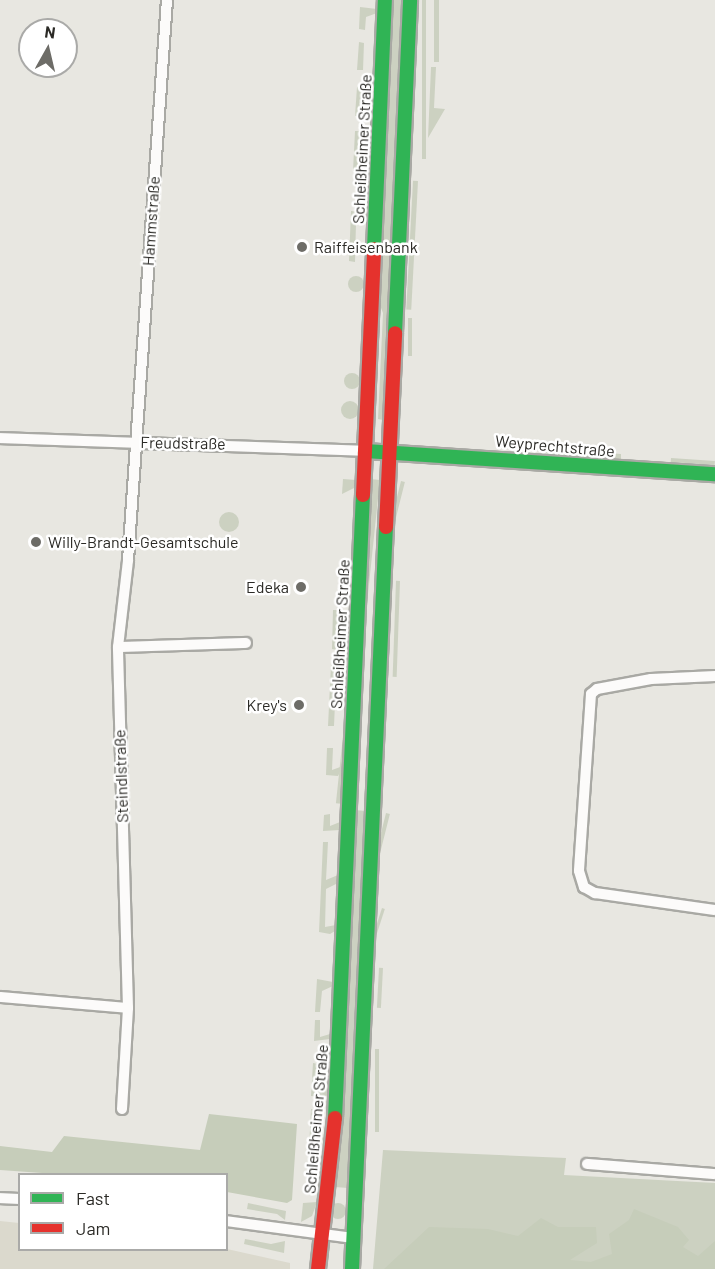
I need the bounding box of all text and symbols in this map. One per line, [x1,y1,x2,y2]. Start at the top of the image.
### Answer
north arrow [18,18,78,78]
text: N [44,22,57,42]
street label: Schleißheimer Straße [348,74,376,224]
street label: Hammstraße [138,175,164,267]
place label: Raiffeisenbank [314,237,418,257]
marker: Raiffeisenbank [295,240,309,254]
street label: Weyprechtstraße [495,431,615,461]
street label: Freudstraße [140,433,226,453]
place label: Willy-Brandt-Gesamtschule [48,532,239,552]
marker: Willy-Brandt-Gesamtschule [29,535,43,549]
street label: Schleißheimer Straße [326,559,354,709]
place label: Edeka [246,577,289,597]
marker: Edeka [294,580,308,594]
place label: Krey's [246,695,287,715]
marker: Krey's [292,698,306,712]
street label: Steindlstraße [110,729,132,823]
street label: Schleißheimer Straße [300,1044,332,1194]
legend [18,1173,228,1251]
text: Fast [76,1187,110,1209]
text: Jam [76,1217,110,1239]

